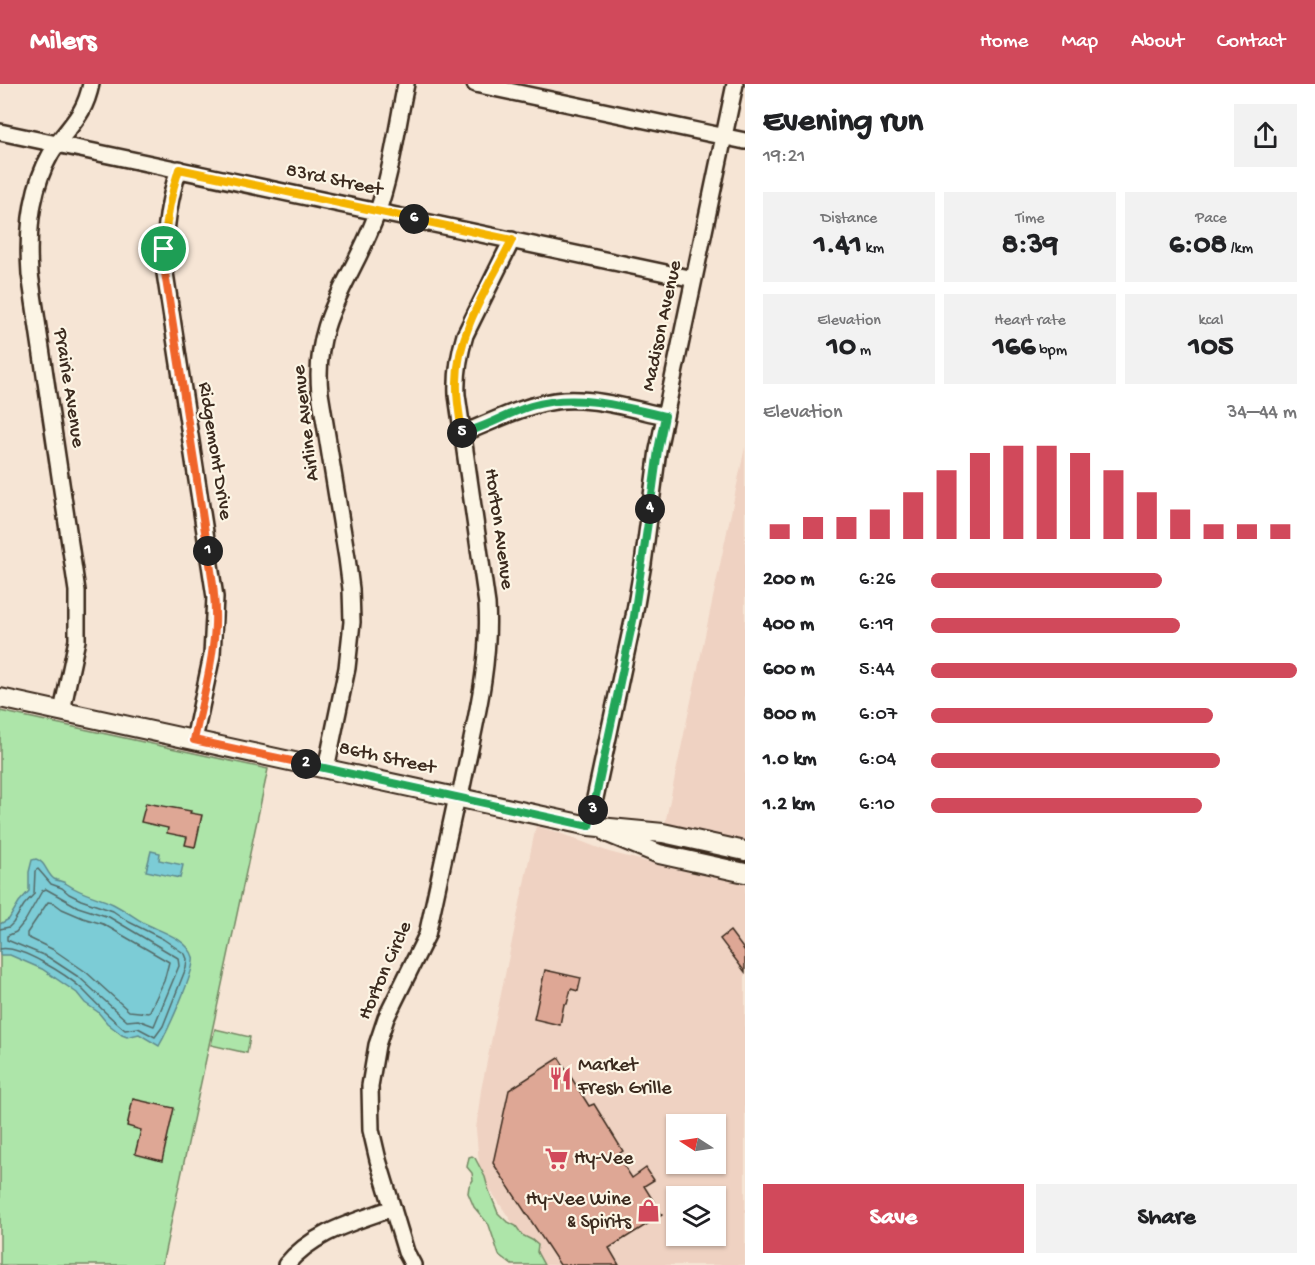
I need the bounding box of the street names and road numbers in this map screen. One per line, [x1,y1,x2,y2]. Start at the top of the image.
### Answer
street label: 83rd Street [284,160,386,203]
street label: Madison Avenue [638,258,688,394]
street label: Prairie Avenue [47,326,89,450]
street label: Airline Avenue [288,363,326,482]
street label: Ridgemont Drive [192,381,236,522]
street label: Horton Avenue [478,467,518,592]
street label: 86th Street [337,738,439,781]
street label: Horton Circle [354,918,418,1024]

